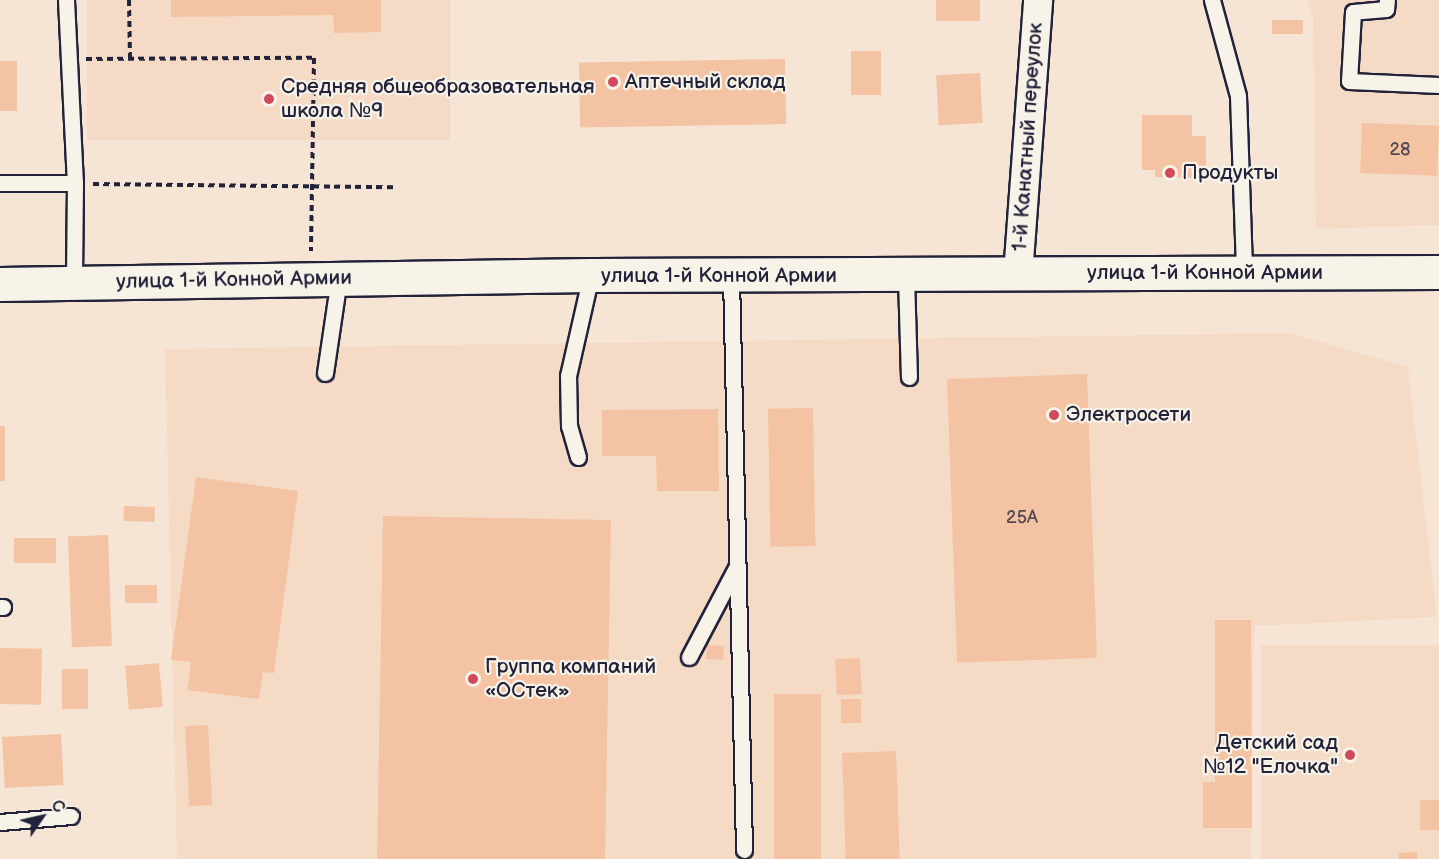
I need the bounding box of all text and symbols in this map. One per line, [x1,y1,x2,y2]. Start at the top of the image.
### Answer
street label: 1-й Канатный переулок [1007,22,1049,252]
place label: Аптечный склад [625,69,785,95]
place label: Средняя общеобразовательная школа №9 [281,74,595,124]
marker: Аптечный склад [606,75,620,89]
marker: Средняя общеобразовательная школа №9 [262,92,276,106]
house number: 28 [1389,139,1411,161]
place label: Продукты [1182,160,1278,186]
marker: Продукты [1163,166,1177,180]
street label: улица 1-й Конной Армии [1087,260,1323,286]
street label: улица 1-й Конной Армии [601,263,837,289]
street label: улица 1-й Конной Армии [116,265,352,295]
place label: Электросети [1066,402,1191,428]
marker: Электросети [1047,408,1061,422]
house number: 25А [1006,507,1038,529]
place label: Группа компаний «ОСтек» [485,654,656,704]
marker: Группа компаний «ОСтек» [466,672,480,686]
place label: Детский сад №12 "Елочка" [1203,730,1338,780]
marker: Детский сад №12 "Елочка" [1343,748,1357,762]
north arrow [12,787,72,847]
text: С [46,797,68,817]

